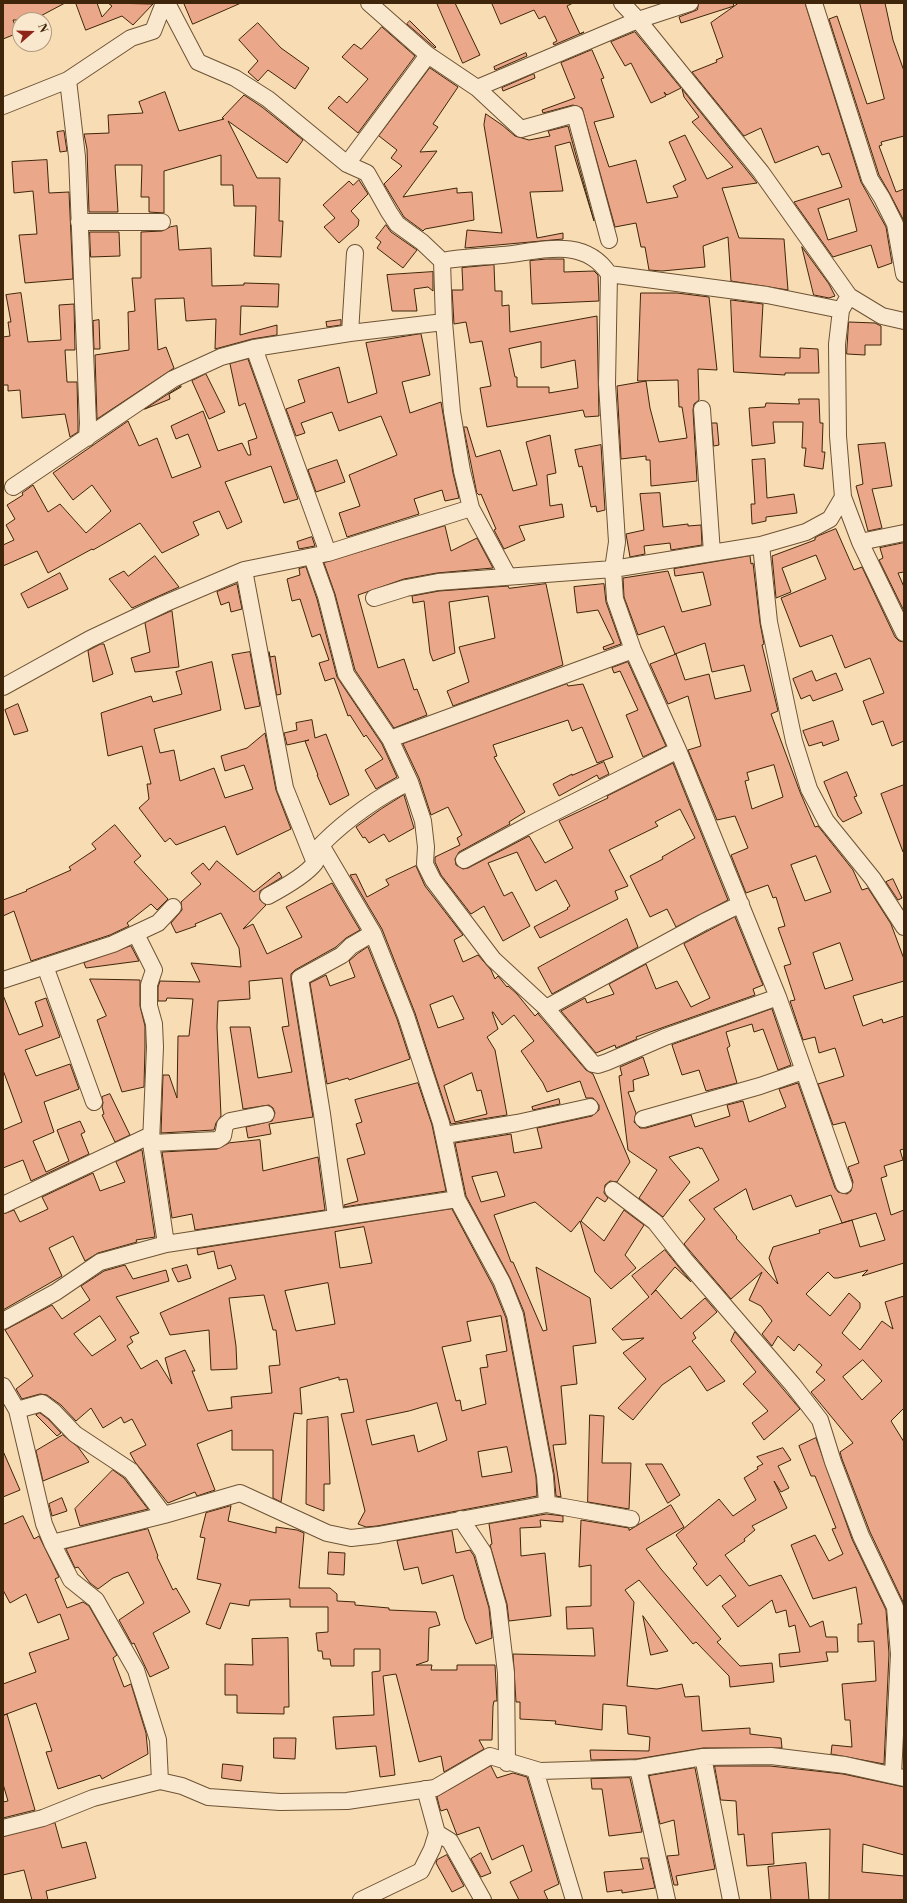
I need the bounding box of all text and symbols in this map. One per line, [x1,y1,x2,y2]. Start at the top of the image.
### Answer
north arrow [12,12,52,52]
text: N [34,22,50,35]

